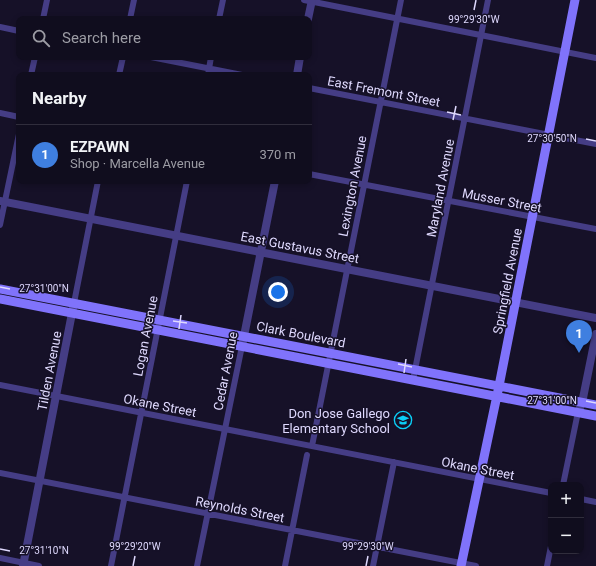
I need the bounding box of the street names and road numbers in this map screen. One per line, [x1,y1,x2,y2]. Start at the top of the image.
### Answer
street label: East Fremont Street [326,73,442,110]
street label: Lexington Avenue [335,134,370,238]
street label: Maryland Avenue [424,138,457,238]
street label: Musser Street [461,185,543,216]
street label: Springfield Avenue [490,227,525,335]
street label: East Gustavus Street [239,229,360,266]
street label: Logan Avenue [130,294,161,378]
street label: Clark Boulevard [255,318,347,350]
street label: Tilden Avenue [34,330,65,412]
street label: Cedar Avenue [211,330,240,412]
street label: Okane Street [122,391,198,420]
street label: Okane Street [440,454,516,483]
street label: Reynolds Street [194,494,286,525]

